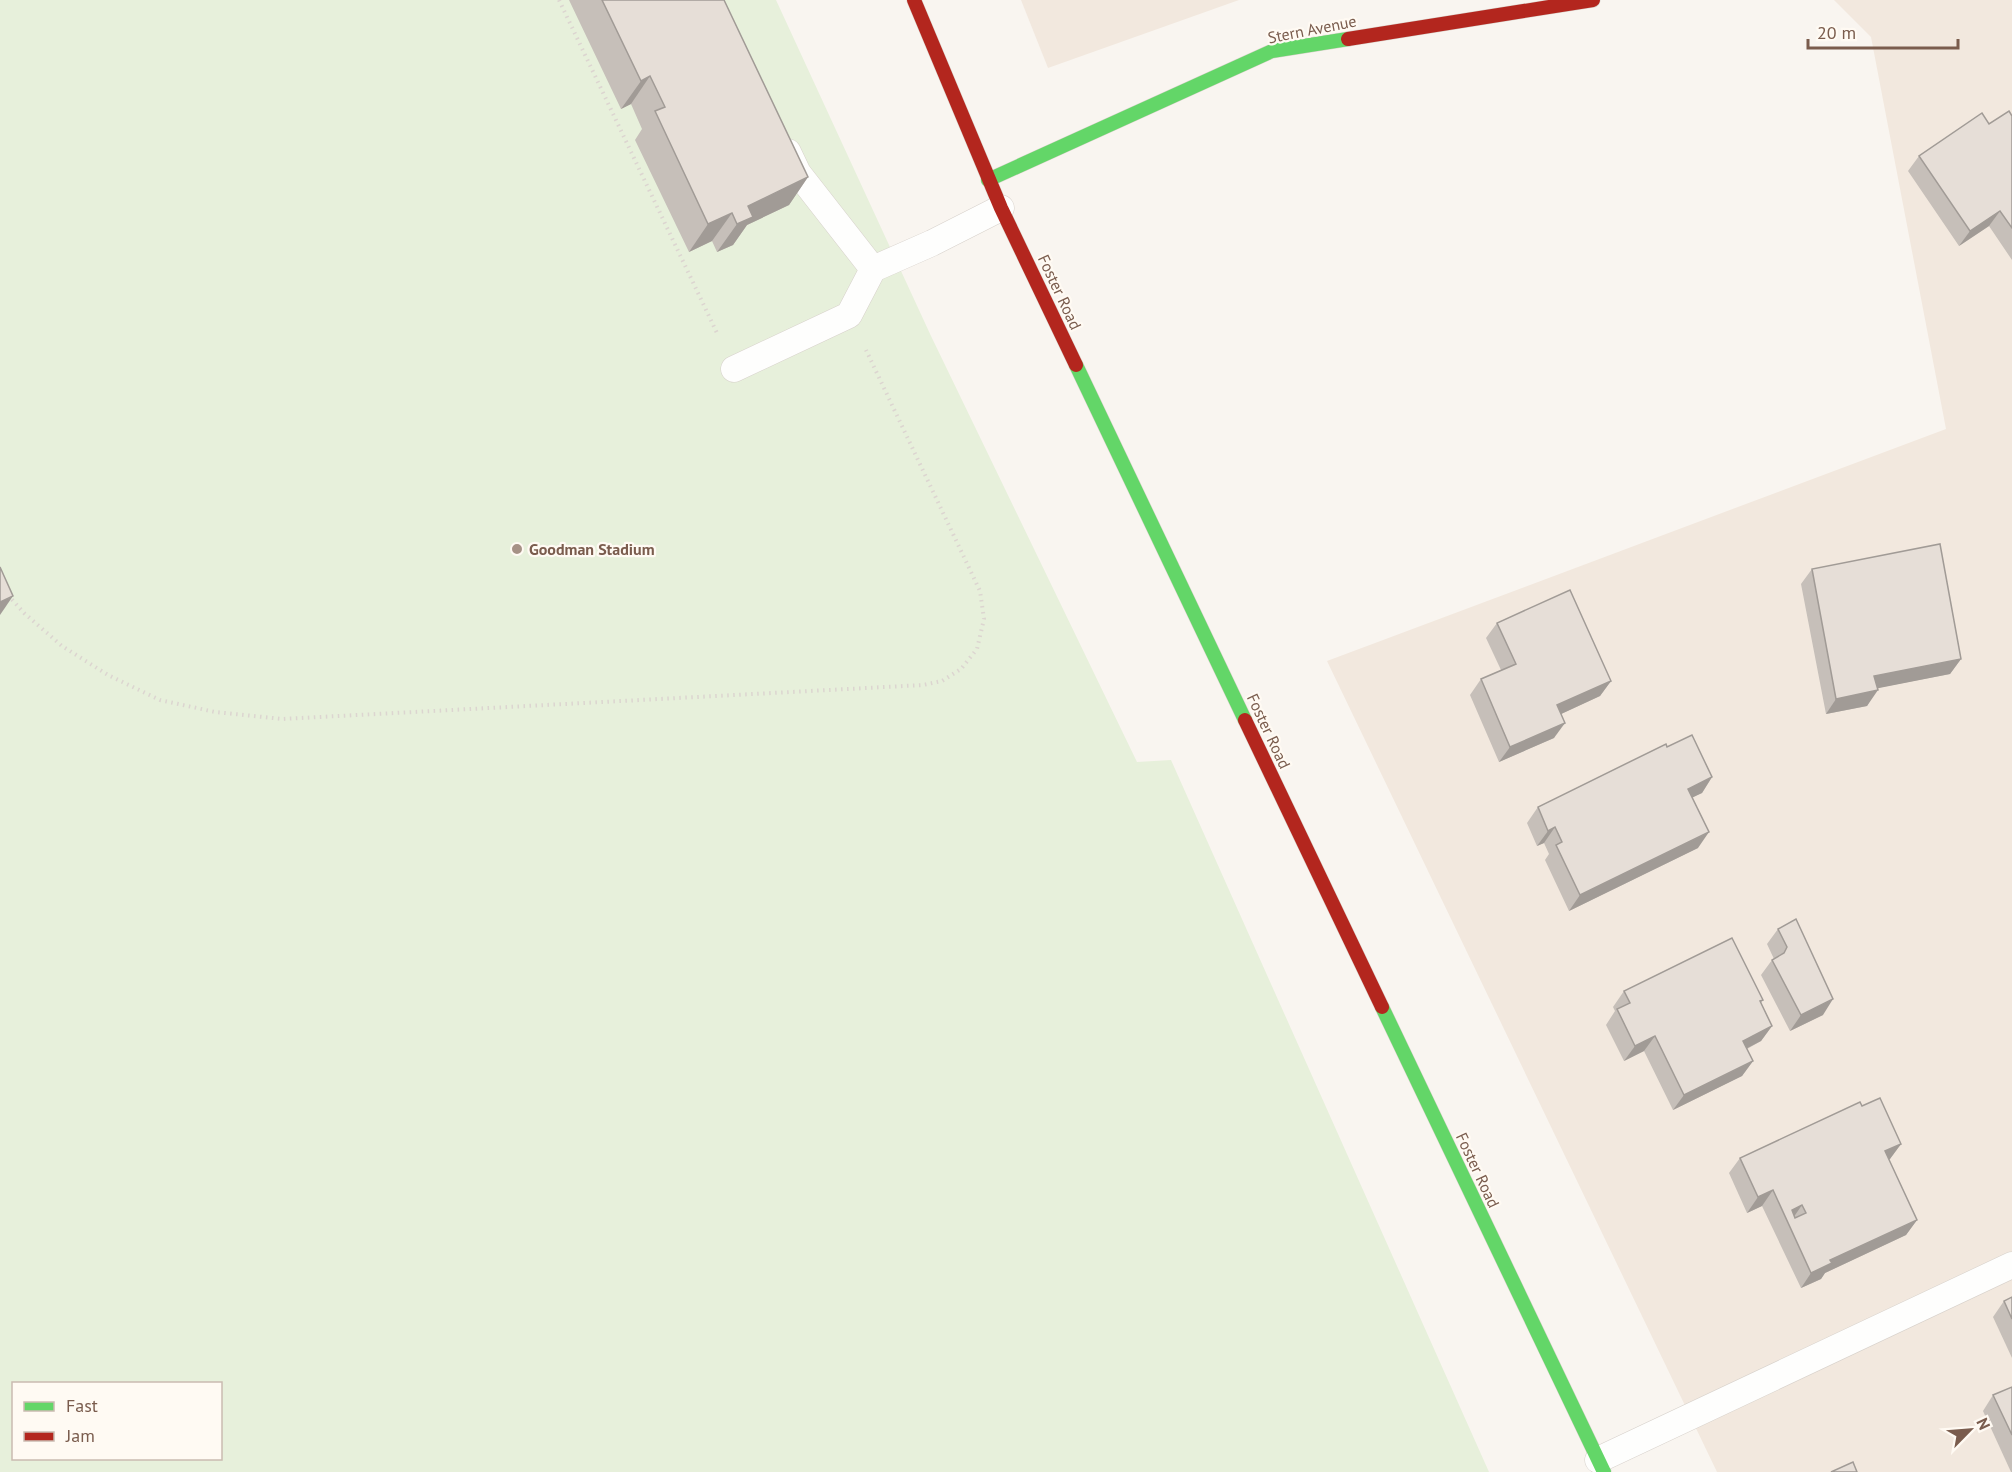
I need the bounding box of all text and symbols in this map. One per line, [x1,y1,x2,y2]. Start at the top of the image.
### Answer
street label: Stern Avenue [1266,11,1358,47]
scale bar [1808,12,1958,50]
text: 20 m [1817,21,1856,44]
street label: Foster Road [1034,251,1086,333]
place label: Goodman Stadium [529,539,655,559]
marker: Goodman Stadium [510,542,524,556]
street label: Foster Road [1243,690,1295,772]
street label: Foster Road [1452,1129,1504,1211]
legend [12,1382,222,1460]
text: Fast [66,1394,98,1417]
north arrow [1940,1400,2000,1460]
text: N [1972,1415,1995,1433]
text: Jam [65,1424,95,1447]

